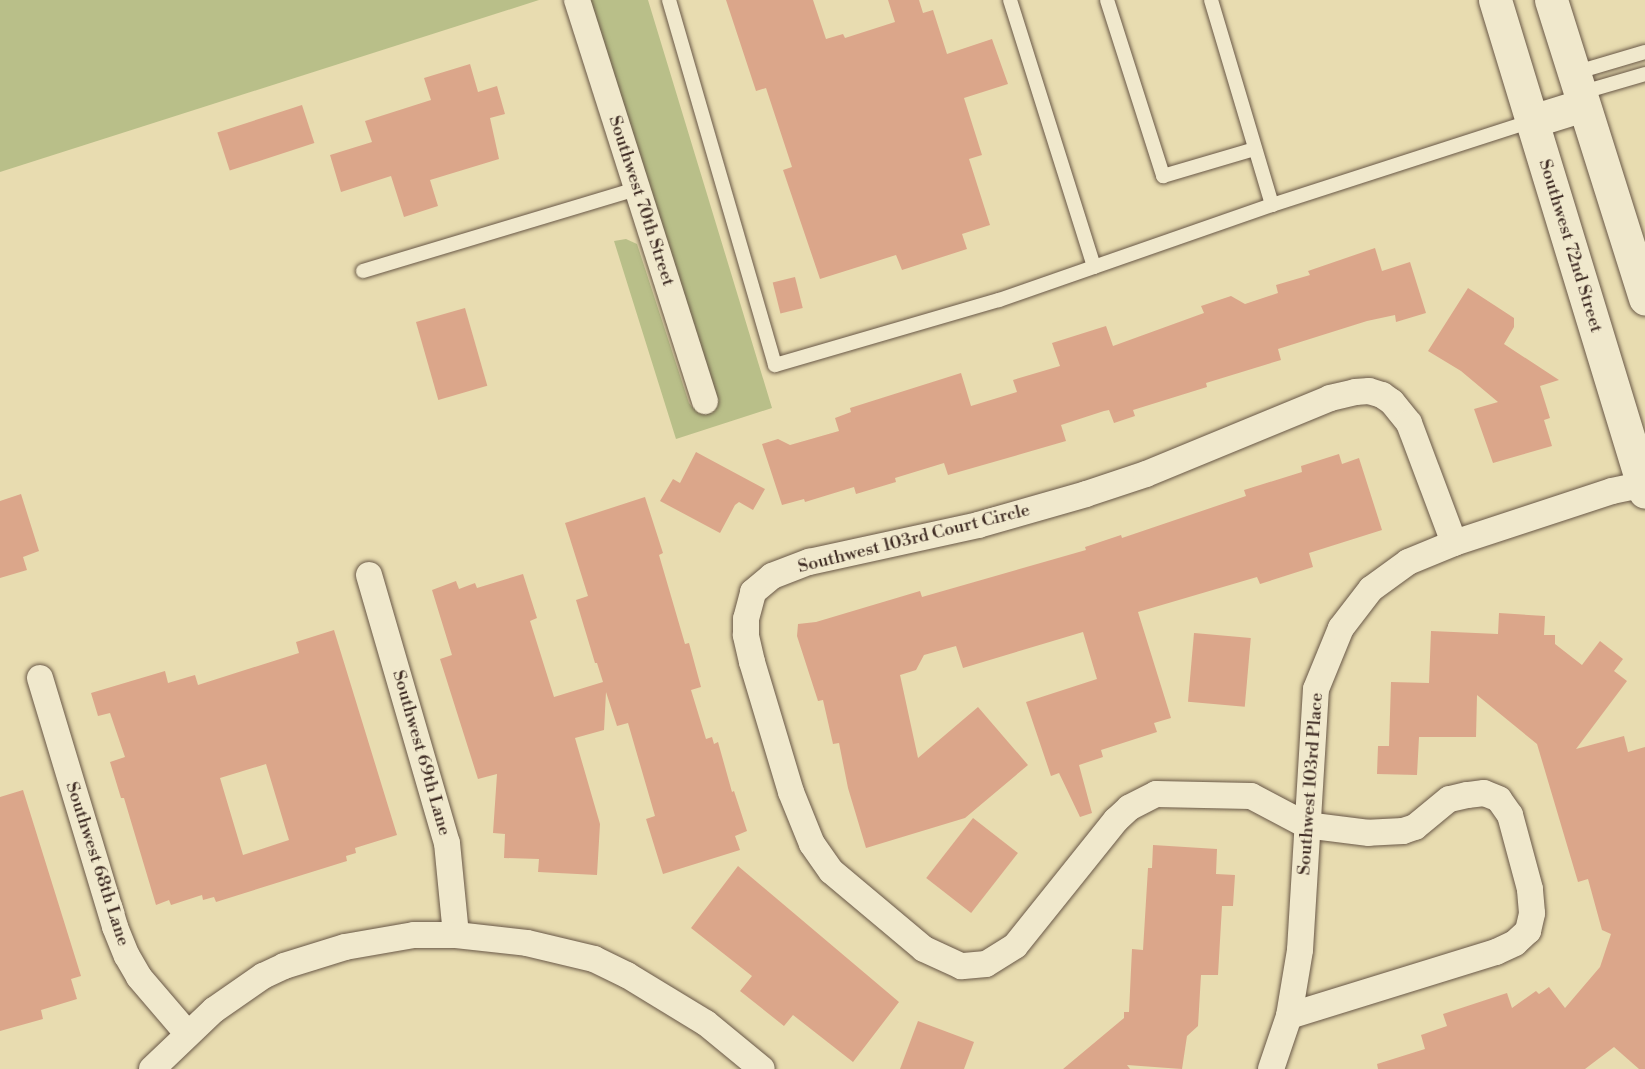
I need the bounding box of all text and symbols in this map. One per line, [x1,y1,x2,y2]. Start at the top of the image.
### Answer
street label: Southwest 70th Street [603,113,679,289]
street label: Southwest 72nd Street [1533,157,1607,335]
street label: Southwest 103rd Court Circle [796,500,1032,578]
street label: Southwest 69th Lane [387,668,455,838]
street label: Southwest 103rd Place [1294,692,1328,876]
street label: Southwest 68th Lane [60,779,134,949]

